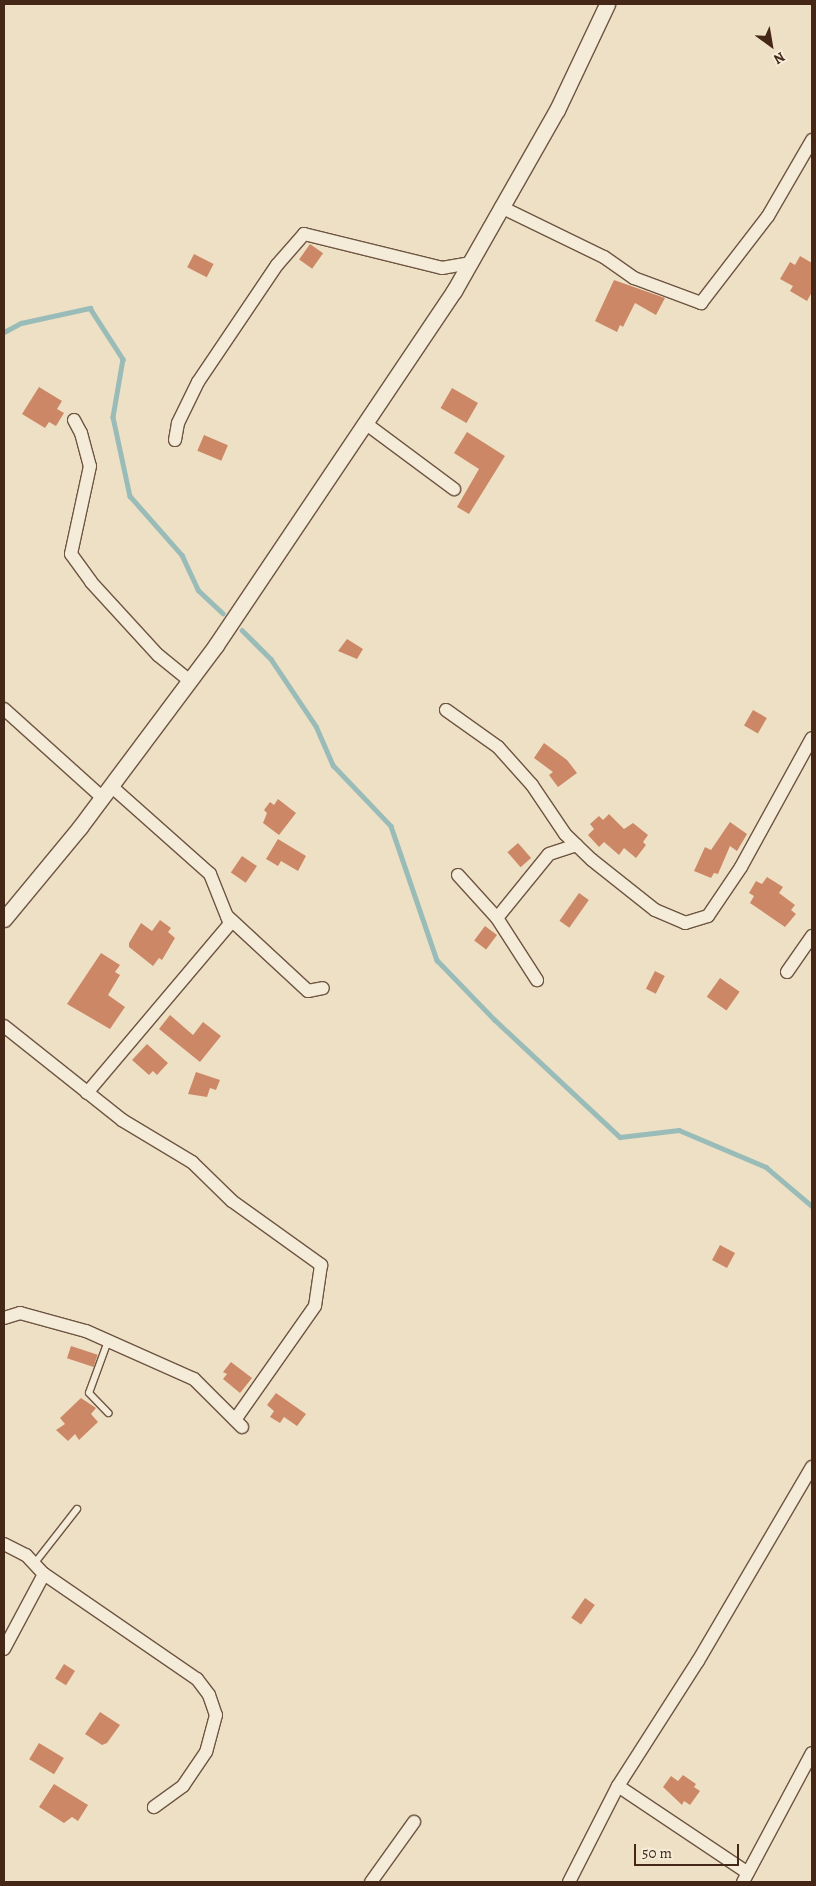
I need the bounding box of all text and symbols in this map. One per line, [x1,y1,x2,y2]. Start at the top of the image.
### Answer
north arrow [746,20,796,70]
text: N [770,47,789,69]
scale bar [636,1834,741,1866]
text: 50 m [642,1843,672,1863]

